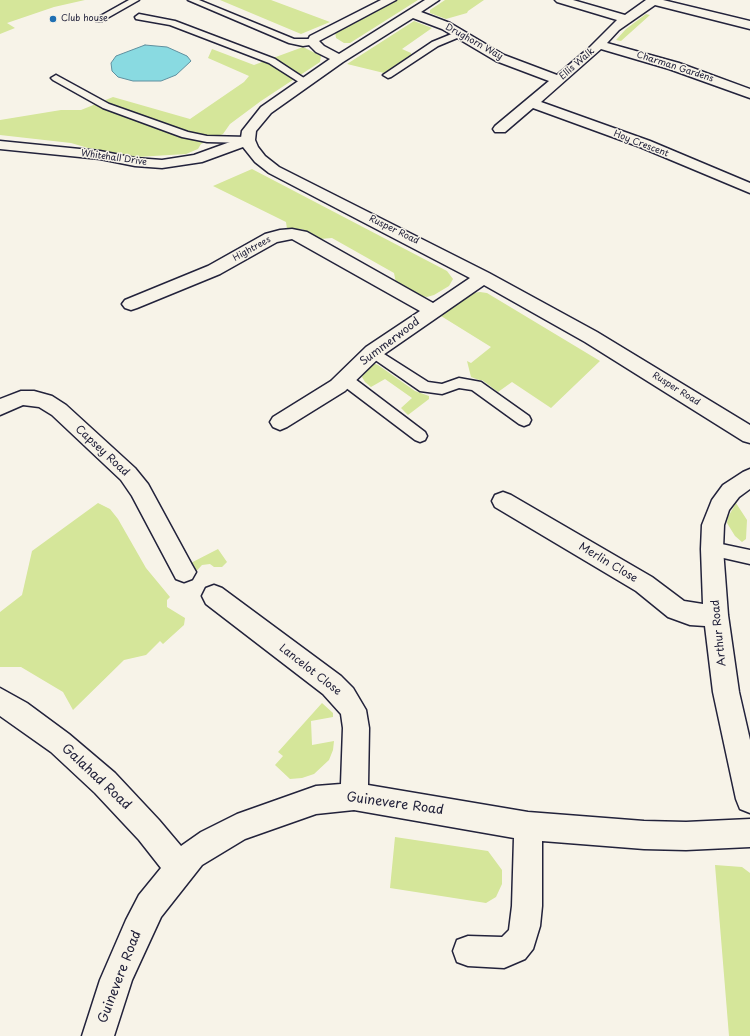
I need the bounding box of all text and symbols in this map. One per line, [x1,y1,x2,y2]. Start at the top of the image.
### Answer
marker: Club house [48,14,58,24]
place label: Club house [61,14,108,24]
street label: Drughorn Way [443,22,505,62]
street label: Ellis Walk [557,46,597,82]
street label: Charman Gardens [635,49,715,85]
street label: Hoy Crescent [612,129,670,159]
street label: Whitehall Drive [80,148,148,168]
street label: Rusper Road [367,213,421,247]
street label: Hightrees [231,234,273,264]
street label: Summerwood [358,315,422,369]
street label: Rusper Road [650,370,702,408]
street label: Capsey Road [72,423,132,479]
street label: Merlin Close [576,540,640,586]
street label: Arthur Road [709,599,729,667]
street label: Lancelot Close [276,642,344,698]
street label: Galahad Road [58,741,134,813]
street label: Guinevere Road [345,789,445,819]
street label: Guinevere Road [95,928,145,1026]

